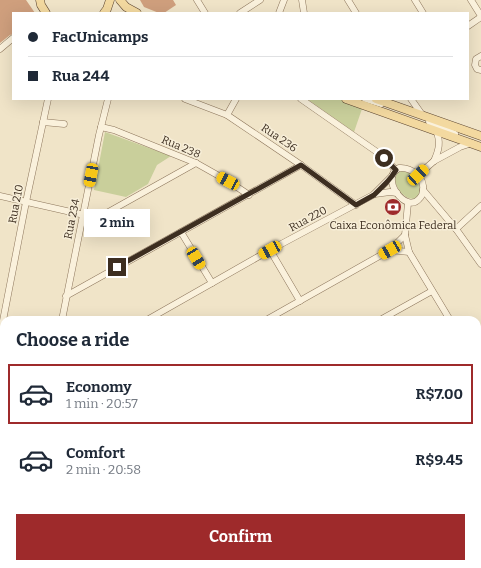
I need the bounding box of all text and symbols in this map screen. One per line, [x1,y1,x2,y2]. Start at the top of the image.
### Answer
text: FacUnicamps [52,28,148,46]
text: Rua 244 [52,67,109,85]
street label: Rua 236 [258,121,300,155]
street label: Rua 238 [160,133,202,161]
route start [375,149,393,167]
car [83,162,99,188]
car [405,162,431,188]
car [215,170,241,192]
street label: Rua 210 [6,183,26,225]
street label: Rua 234 [61,197,83,240]
bank icon: Caixa Econômica Federal [383,197,403,217]
street label: Rua 220 [287,204,329,234]
callout: 2 min [84,209,150,237]
text: 2 min [100,215,134,230]
place label: Caixa Econômica Federal [329,219,457,232]
car [257,239,283,261]
car [377,239,403,261]
car [185,245,207,271]
route end [108,258,126,276]
text: Choose a ride [16,329,129,351]
icon: car [18,376,54,412]
text: Economy [66,378,132,396]
text: R$7.00 [416,385,463,403]
text: 1 min · 20:57 [66,396,138,411]
icon: car [18,442,54,478]
text: Comfort [66,444,125,462]
text: R$9.45 [415,451,463,469]
text: 2 min · 20:58 [66,462,141,477]
button: Confirm [16,514,465,560]

